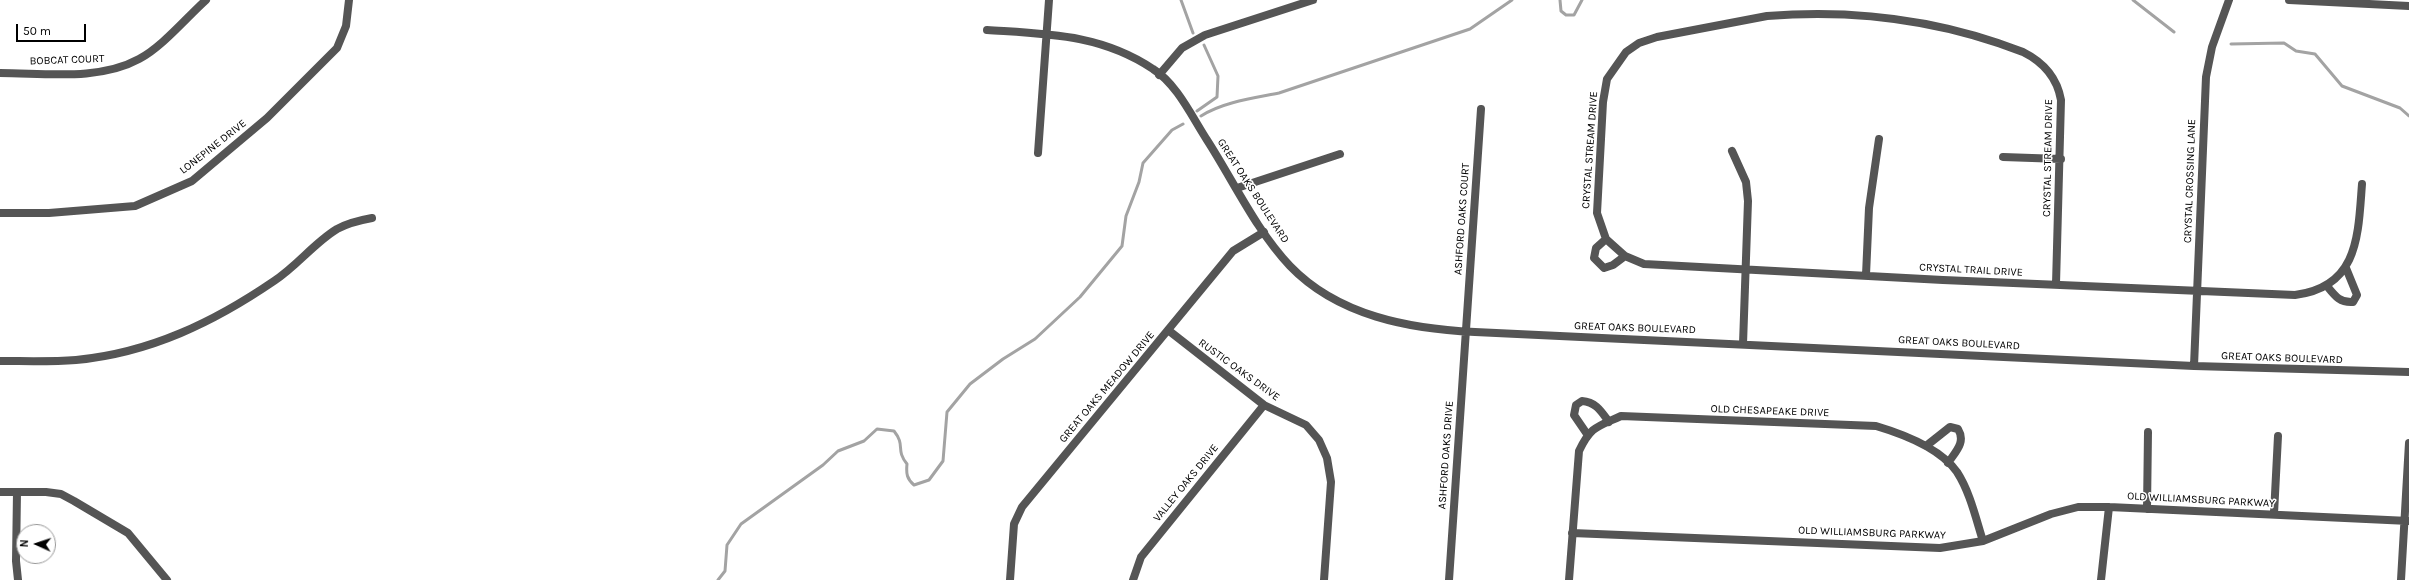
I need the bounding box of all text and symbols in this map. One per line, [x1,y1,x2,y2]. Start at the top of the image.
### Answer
scale bar [18,16,88,42]
text: 50 m [23,24,51,38]
street label: BOBCAT COURT [29,52,105,68]
street label: CRYSTAL STREAM DRIVE [1579,91,1601,209]
street label: CRYSTAL STREAM DRIVE [2040,99,2056,217]
street label: LONEPINE DRIVE [177,117,249,177]
street label: CRYSTAL CROSSING LANE [2181,119,2199,243]
street label: GREAT OAKS BOULEVARD [1214,136,1292,246]
street label: ASHFORD OAKS COURT [1451,162,1473,276]
street label: CRYSTAL TRAIL DRIVE [1919,261,2023,279]
street label: GREAT OAKS BOULEVARD [1574,319,1696,337]
street label: GREAT OAKS MEADOW DRIVE [1056,329,1158,445]
street label: GREAT OAKS BOULEVARD [1898,333,2020,353]
street label: RUSTIC OAKS DRIVE [1196,336,1282,404]
street label: GREAT OAKS BOULEVARD [2221,349,2343,367]
street label: ASHFORD OAKS DRIVE [1436,400,1456,510]
street label: OLD CHESAPEAKE DRIVE [1710,402,1830,420]
street label: VALLEY OAKS DRIVE [1151,442,1221,524]
street label: OLD WILLIAMSBURG PARKWAY [2127,490,2275,510]
north arrow [16,524,56,564]
street label: OLD WILLIAMSBURG PARKWAY [1798,524,1946,542]
text: N [18,539,31,548]

